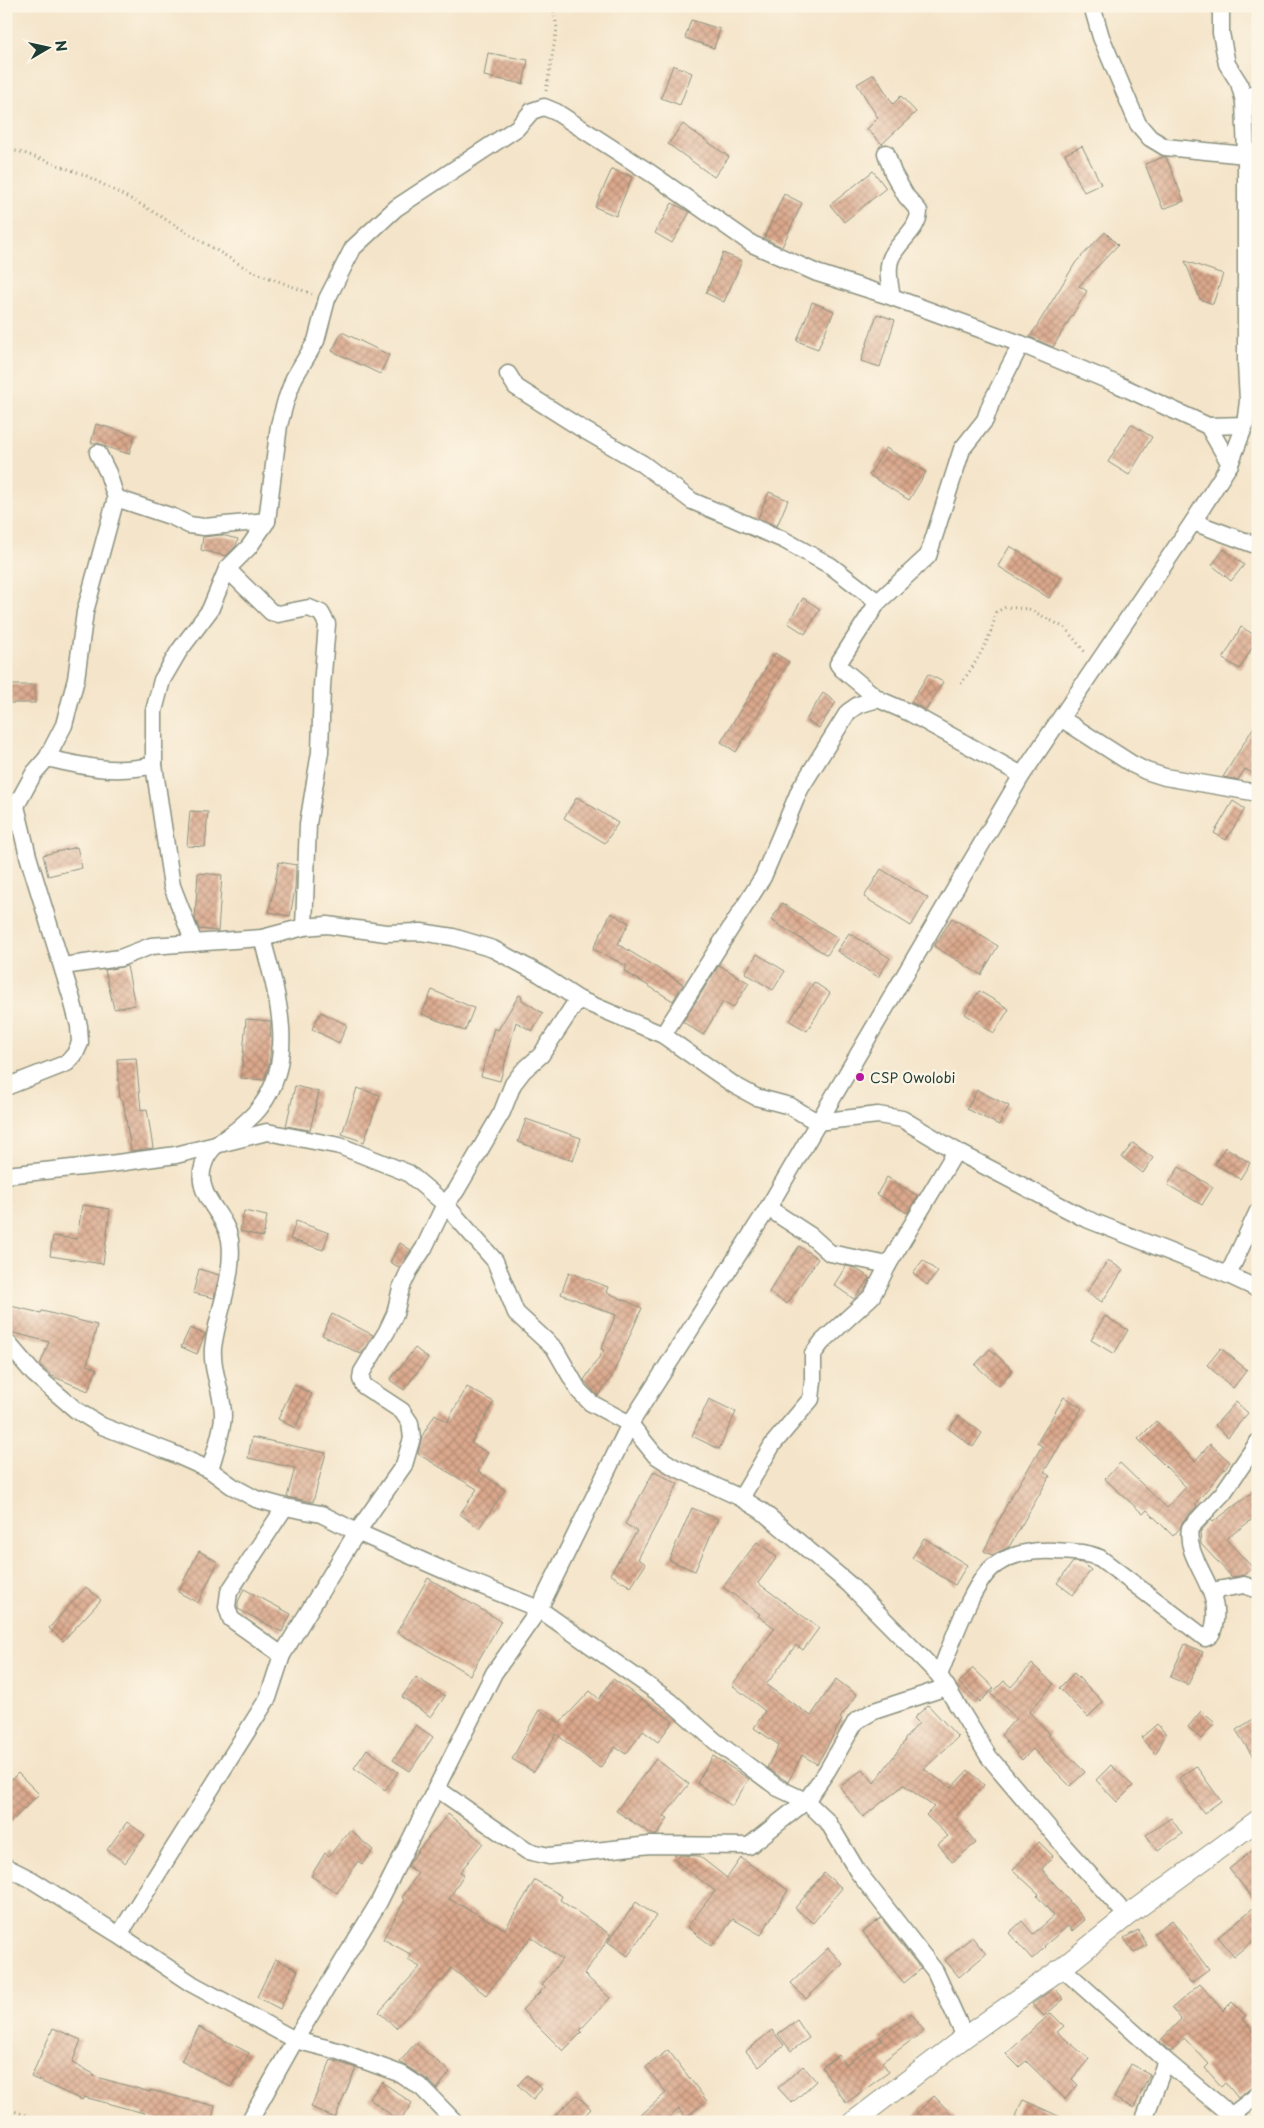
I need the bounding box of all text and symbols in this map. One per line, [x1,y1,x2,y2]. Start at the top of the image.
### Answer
north arrow [22,22,72,72]
text: N [50,39,73,53]
place label: CSP Owolobi [870,1067,955,1088]
marker: CSP Owolobi [854,1071,866,1083]

